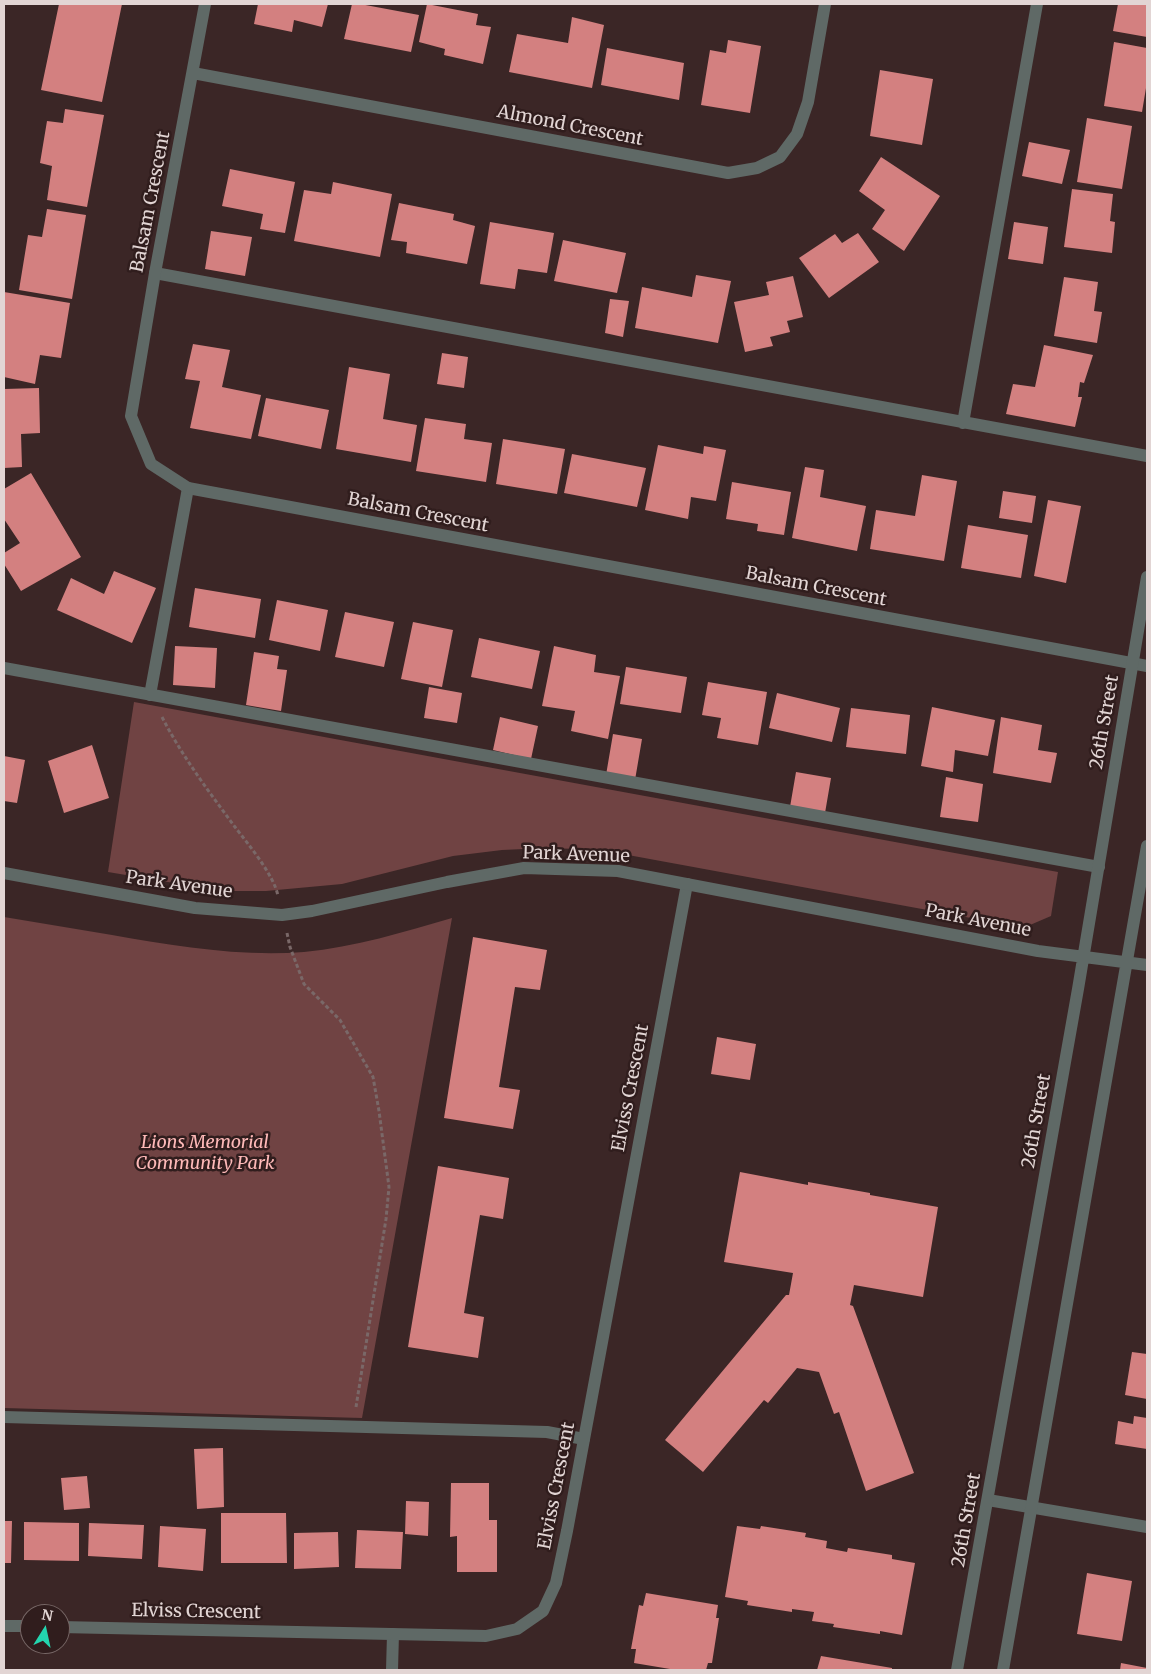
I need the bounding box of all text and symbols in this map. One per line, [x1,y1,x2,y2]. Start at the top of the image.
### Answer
street label: Almond Crescent [495,101,645,151]
street label: Balsam Crescent [127,130,175,274]
street label: Balsam Crescent [346,489,490,537]
street label: Balsam Crescent [744,563,888,611]
street label: 26th Street [1086,673,1124,771]
street label: Park Avenue [522,842,630,868]
street label: Park Avenue [124,867,234,903]
street label: Park Avenue [923,900,1033,942]
street label: Elviss Crescent [608,1022,654,1154]
street label: 26th Street [1018,1072,1056,1170]
park label: Lions Memorial Community Park [135,1132,275,1174]
street label: Elviss Crescent [534,1420,580,1552]
street label: 26th Street [948,1471,986,1569]
street label: Elviss Crescent [131,1600,261,1624]
north arrow [20,1604,70,1654]
text: N [40,1605,54,1625]

